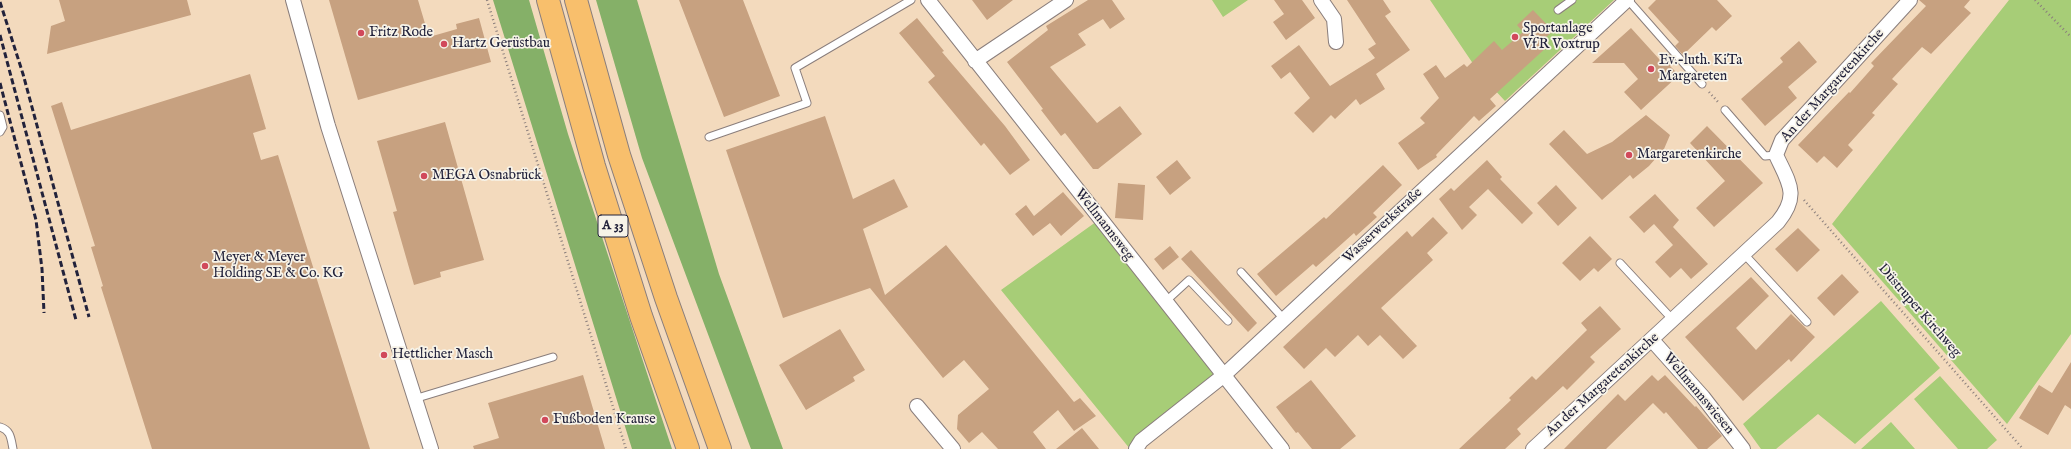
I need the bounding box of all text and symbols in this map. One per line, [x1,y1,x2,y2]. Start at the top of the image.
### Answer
place label: Sportanlage VfR Voxtrup [1523,21,1600,54]
place label: Fritz Rode [369,25,433,41]
street label: An der Margaretenkirche [1778,26,1888,146]
marker: Fritz Rode [356,28,366,38]
marker: Sportanlage VfR Voxtrup [1510,32,1520,42]
place label: Hartz Gerüstbau [452,36,550,52]
marker: Hartz Gerüstbau [439,39,449,49]
place label: Ev.-luth. KiTa Margareten [1659,53,1742,86]
marker: Ev.-luth. KiTa Margareten [1646,64,1656,74]
place label: Margaretenkirche [1637,147,1741,163]
marker: Margaretenkirche [1624,150,1634,160]
place label: MEGA Osnabrück [432,168,542,184]
marker: MEGA Osnabrück [419,171,429,181]
street label: Wasserwerkstraße [1340,185,1426,267]
street label: Wellmannsweg [1071,186,1137,264]
road number: A 33 [598,215,628,237]
place label: Meyer & Meyer Holding SE & Co. KG [213,250,343,282]
marker: Meyer & Meyer Holding SE & Co. KG [200,261,210,271]
street label: Düstruper Kirchweg [1874,261,1964,361]
street label: An der Margaretenkirche [1543,330,1663,440]
place label: Hettlicher Masch [392,347,493,363]
marker: Hettlicher Masch [379,350,389,360]
street label: Wellmannswiesen [1659,350,1737,438]
place label: Fußboden Krause [553,412,656,428]
marker: Fußboden Krause [540,415,550,425]

